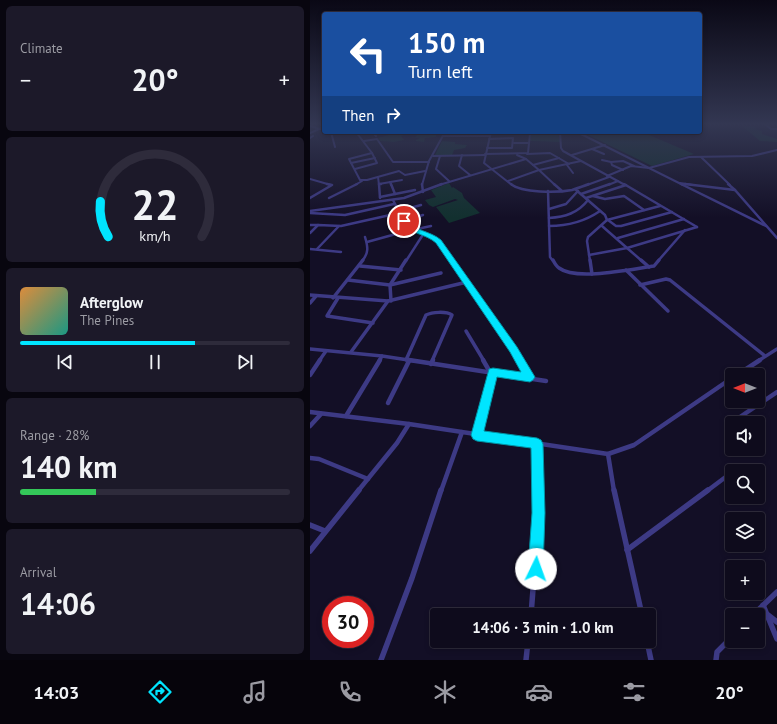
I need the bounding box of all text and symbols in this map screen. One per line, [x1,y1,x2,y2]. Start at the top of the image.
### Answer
text: 150 m [408,24,485,61]
icon: left [342,28,394,80]
text: Climate [20,40,63,57]
text: 20° [131,60,179,99]
text: Turn left [408,60,473,83]
text: − [20,66,31,94]
text: + [279,66,290,94]
icon: right [382,104,404,126]
text: Then [342,106,374,125]
text: 22 [131,178,179,231]
pin [387,204,421,238]
icon: arrive [393,210,415,232]
text: km/h [139,226,171,245]
text: Afterglow [80,293,143,312]
text: The Pines [80,312,134,329]
icon: previous [54,351,76,373]
icon: pause [144,351,166,373]
icon: next [234,351,256,373]
north arrow [725,368,765,408]
map controls [725,368,765,648]
button: sound [725,416,765,456]
text: Range · 28% [20,427,89,444]
text: 140 km [20,447,118,486]
button: search [725,464,765,504]
button: layers [725,512,765,552]
position arrow [515,548,557,590]
button: + [725,560,765,600]
text: Arrival [20,564,56,581]
text: 14:06 [20,584,96,623]
speed limit sign: 30 [322,596,374,648]
button: − [725,608,765,648]
text: 14:06 · 3 min · 1.0 km [472,618,614,637]
icon: directions [146,678,174,706]
icon: music [241,678,269,706]
icon: phone [336,678,364,706]
icon: climate [431,678,459,706]
icon: car [525,678,553,706]
icon: filters [620,678,648,706]
text: 14:03 [33,681,79,704]
text: 20° [715,681,744,704]

